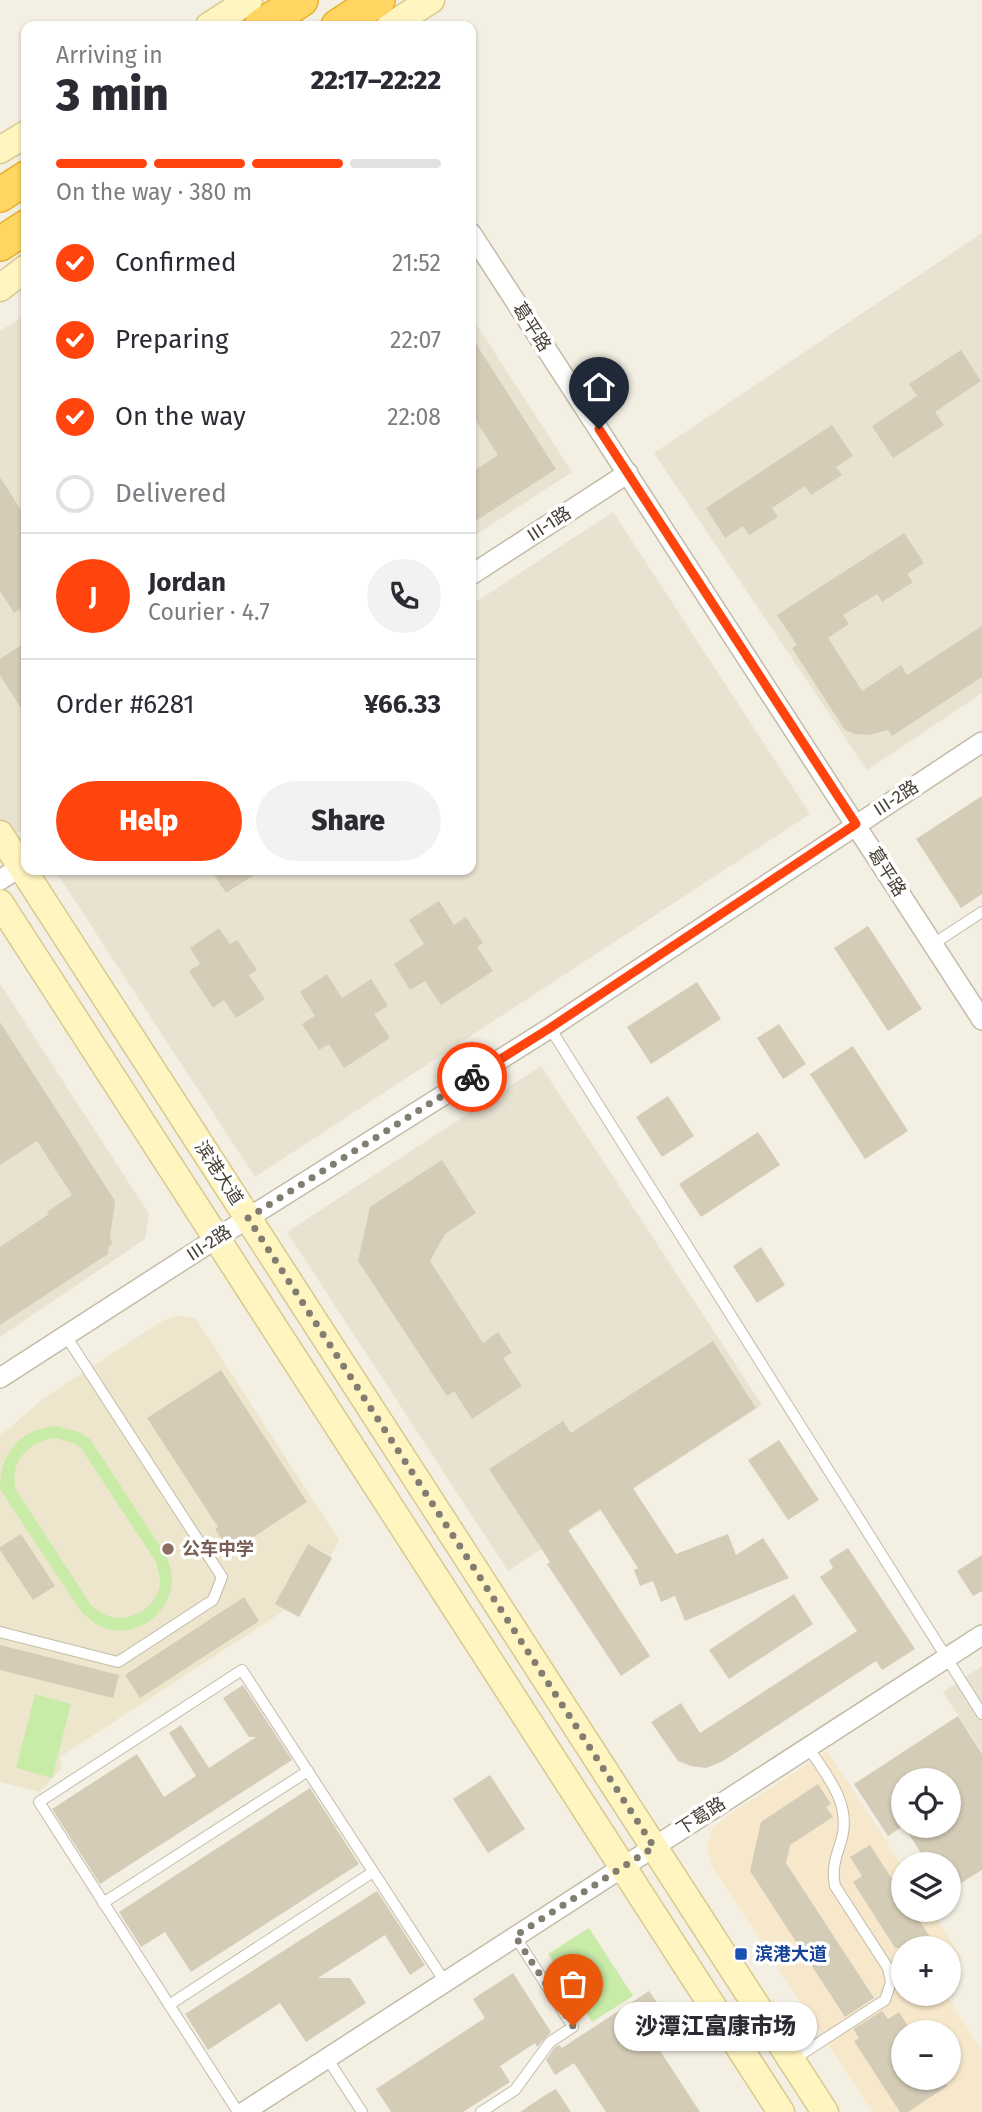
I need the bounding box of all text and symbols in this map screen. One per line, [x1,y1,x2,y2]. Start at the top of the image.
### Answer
text: Arriving in [56,41,163,69]
text: 22:17–22:22 [311,65,441,96]
text: 3 min [56,67,169,122]
text: On the way · 380 m [56,178,252,206]
icon: check [56,244,94,282]
text: Confirmed [115,247,236,278]
text: 21:52 [392,249,441,277]
street label: 葛平路 [508,298,556,356]
icon: check [56,321,94,359]
text: Preparing [115,324,228,355]
text: 22:07 [390,326,441,354]
pin [569,357,629,429]
icon: home [580,368,618,406]
icon: check [56,398,94,436]
text: On the way [115,401,246,432]
text: 22:08 [387,403,441,431]
text: Delivered [115,478,227,509]
street label: III-1路 [523,502,575,546]
button: phone [367,559,441,633]
text: Jordan [148,567,226,598]
text: J [89,581,97,612]
text: Courier · 4.7 [148,598,270,626]
text: Order #6281 [56,689,195,720]
text: ¥66.33 [364,689,441,720]
street label: III-2路 [869,775,923,821]
button: Help [56,781,242,861]
button: Share [256,781,441,861]
street label: 葛平路 [863,843,911,901]
courier [437,1042,507,1112]
icon: bike [453,1058,491,1096]
street label: 滨港大道 [190,1137,248,1209]
street label: III-2路 [182,1220,236,1266]
place label: 公车中学 [182,1538,254,1560]
marker: 公车中学 [160,1541,176,1557]
map controls [891,1768,961,2090]
button: locate [891,1768,961,1838]
street label: 下葛路 [672,1792,730,1840]
button: layers [891,1852,961,1922]
button: + [891,1936,961,2006]
place label: 滨港大道 [755,1943,827,1965]
marker: 滨港大道 [733,1946,749,1962]
pin [543,1954,603,2026]
icon: bag [554,1965,592,2003]
callout: 沙潭江富康市场 [615,2002,818,2050]
text: 沙潭江富康市场 [635,2012,796,2040]
button: − [891,2020,961,2090]

